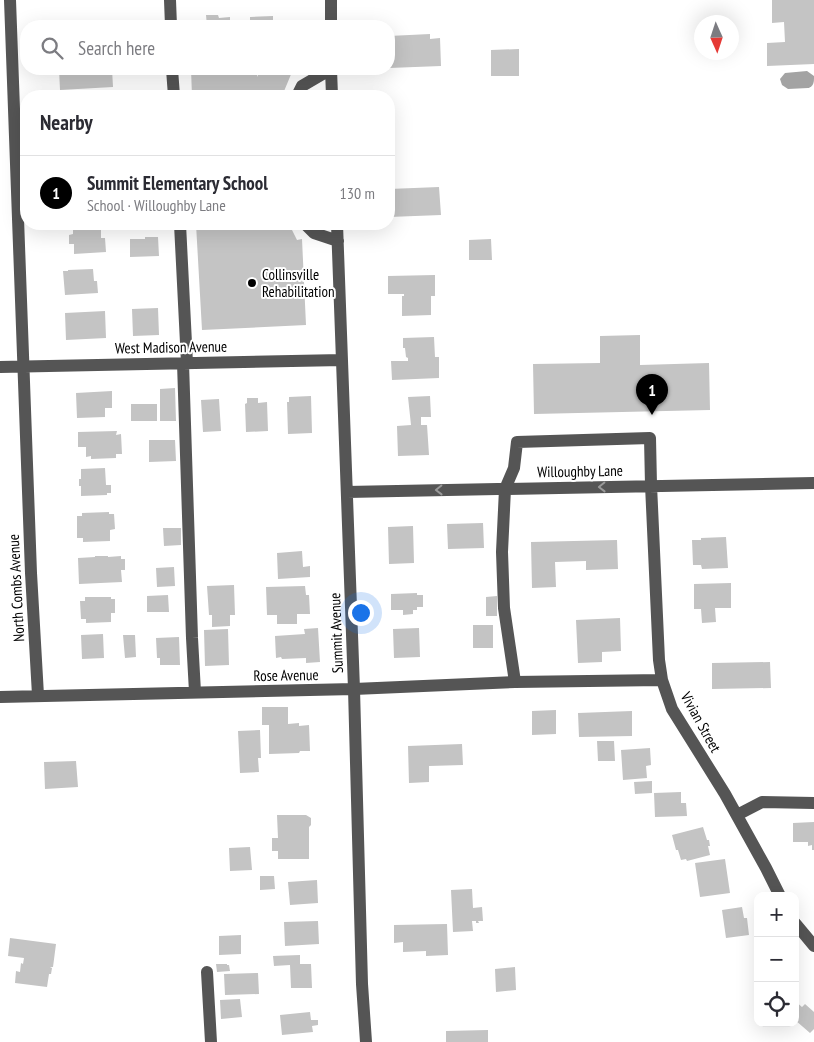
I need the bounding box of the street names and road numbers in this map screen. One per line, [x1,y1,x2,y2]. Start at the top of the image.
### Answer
street label: West Madison Avenue [115,337,227,357]
street label: Willoughby Lane [537,461,623,481]
street label: North Combs Avenue [4,534,28,642]
street label: Summit Avenue [325,592,347,674]
street label: Rose Avenue [253,665,319,685]
street label: Vivian Street [676,688,725,756]

